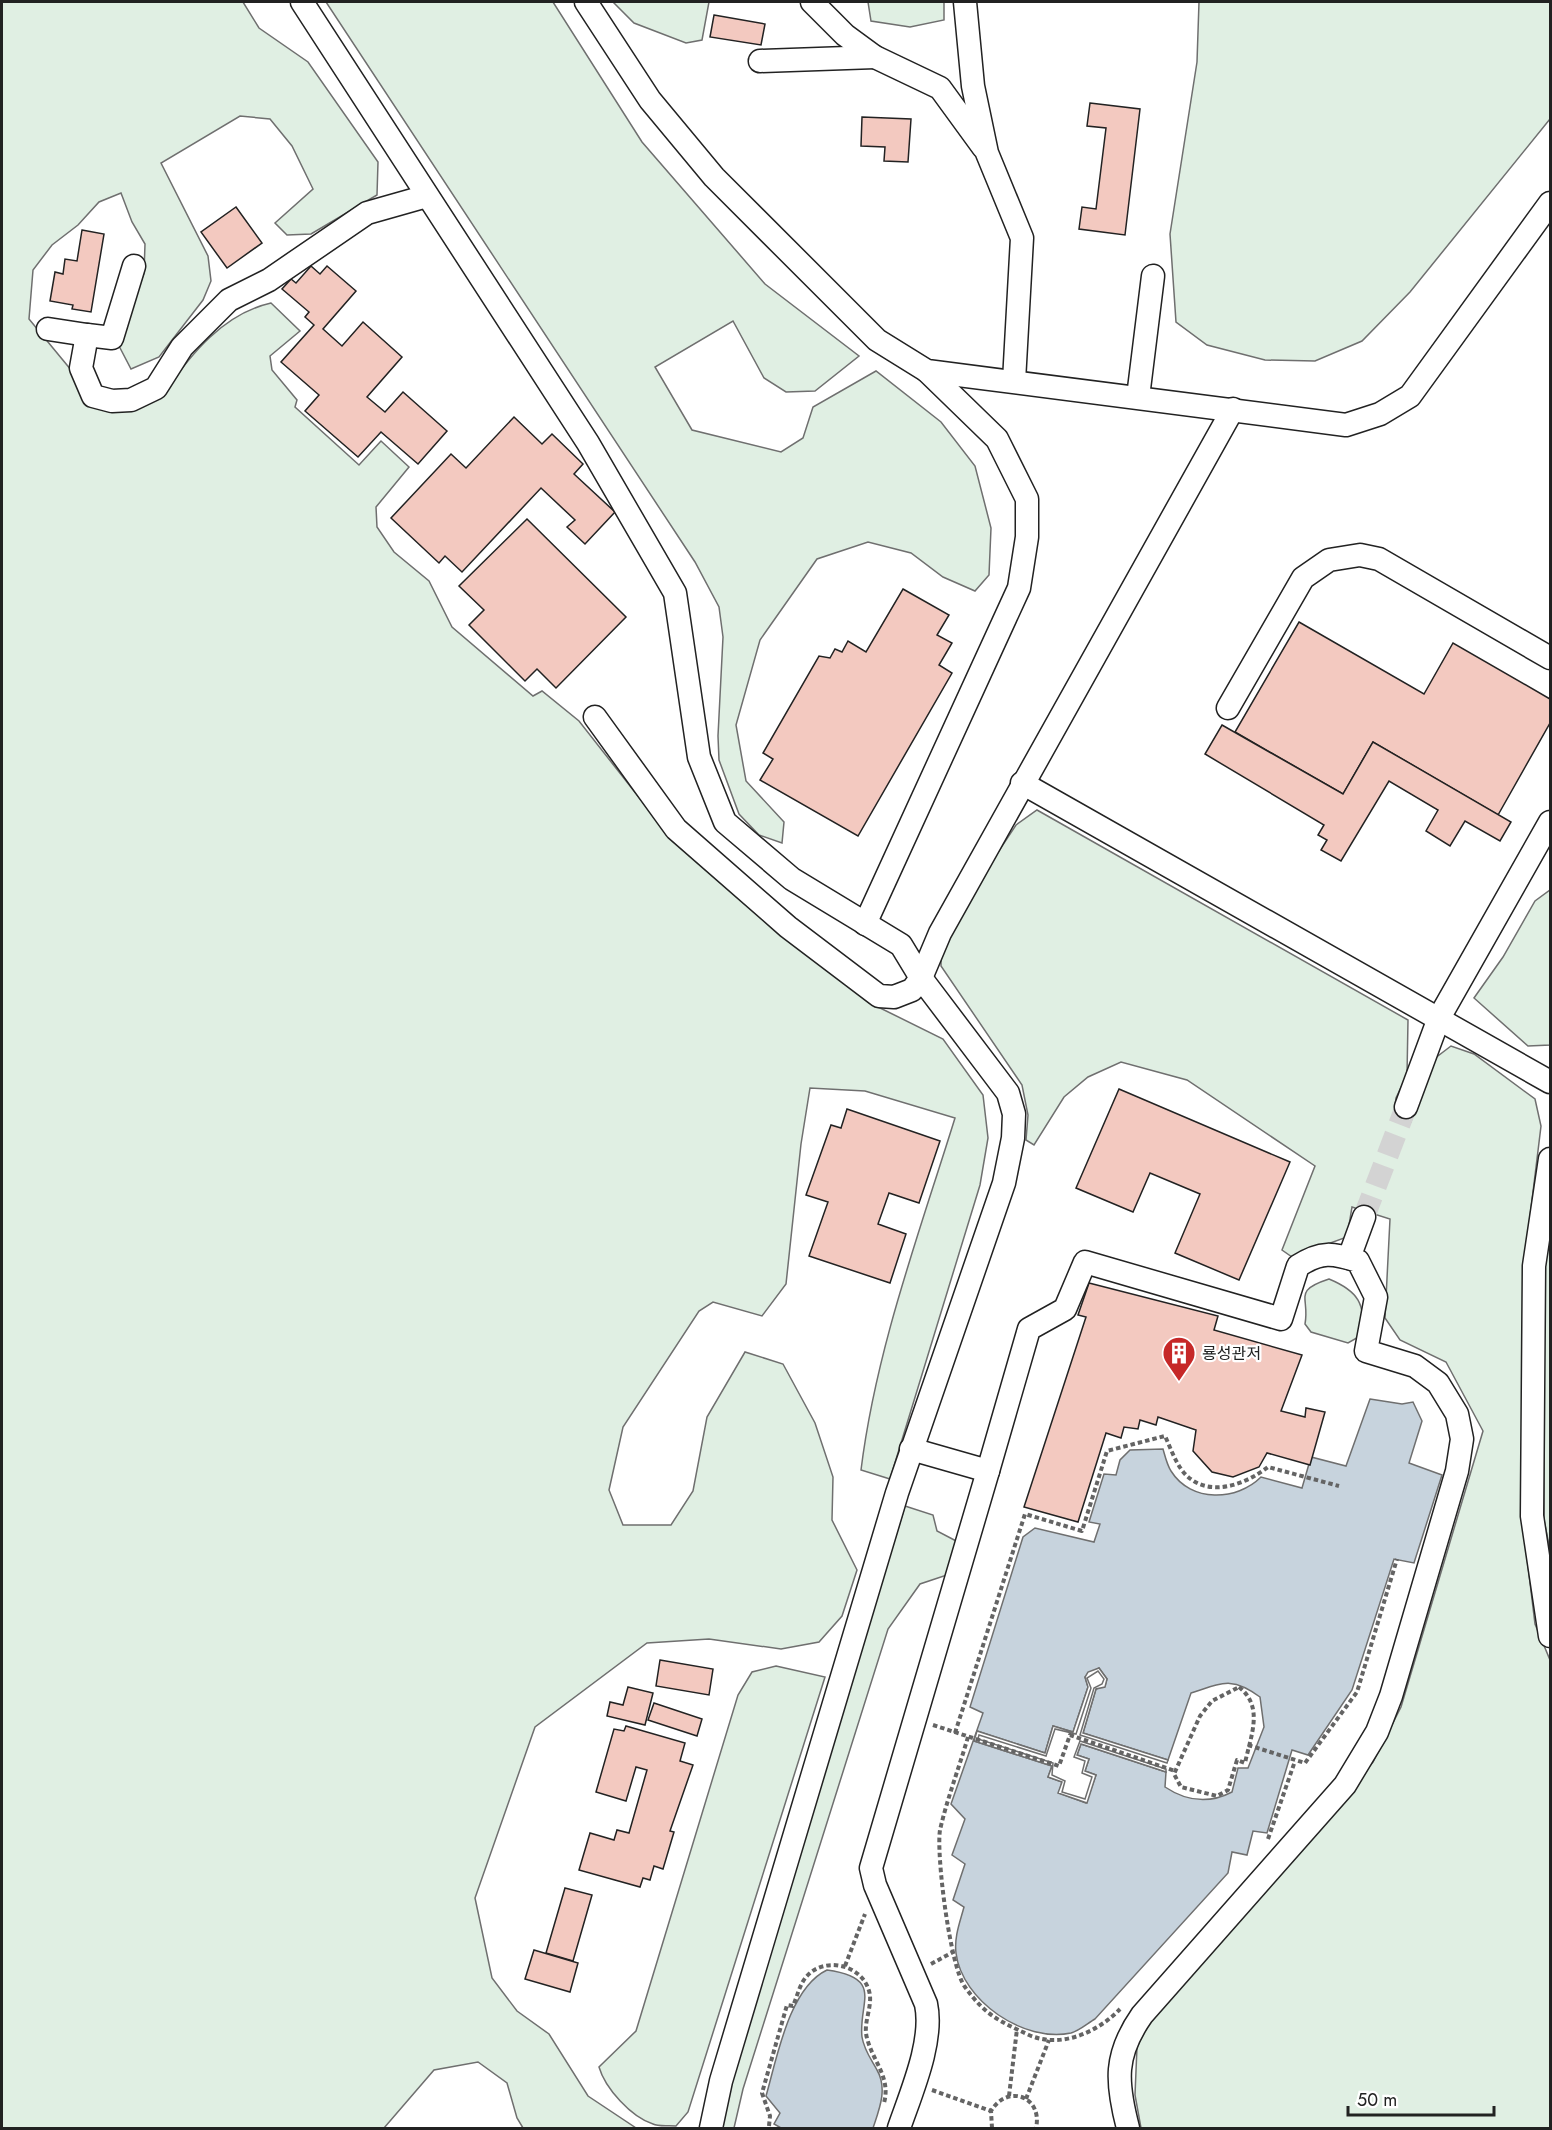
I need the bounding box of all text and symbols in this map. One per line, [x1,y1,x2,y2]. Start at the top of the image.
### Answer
building icon: 룡성관저 [1161,1335,1197,1382]
place label: 룡성관저 [1202,1342,1261,1365]
scale bar [1348,2079,1494,2117]
text: 50 m [1357,2087,1397,2113]

